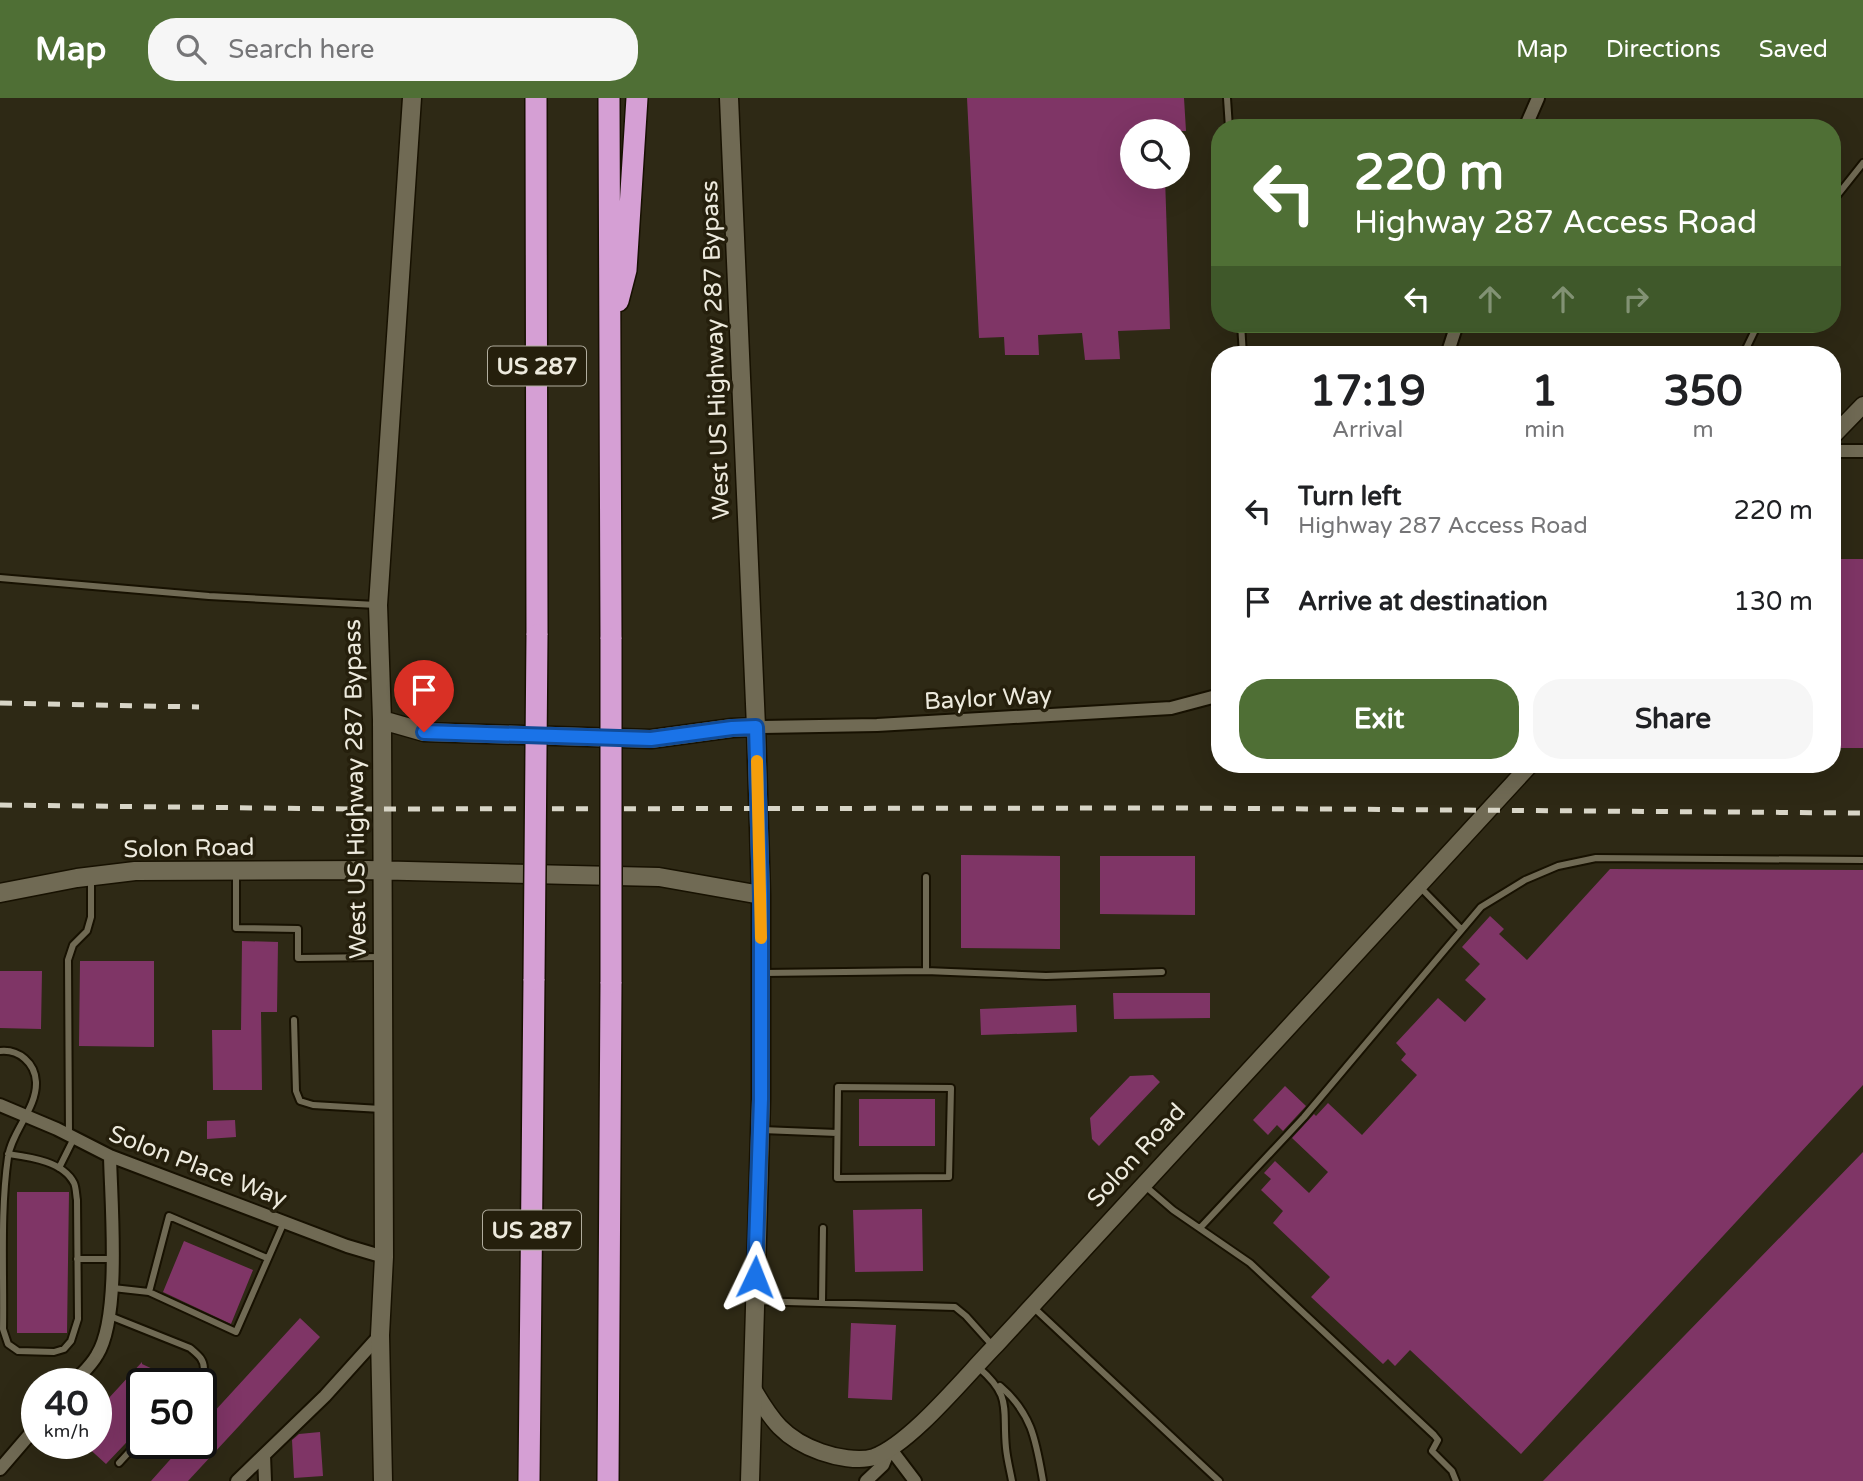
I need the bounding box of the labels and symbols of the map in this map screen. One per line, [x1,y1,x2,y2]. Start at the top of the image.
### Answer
street label: West US Highway 287 Bypass [695,180,736,520]
road number: US 287 [488,346,586,386]
street label: West US Highway 287 Bypass [338,619,373,959]
pin [394,660,454,732]
street label: Baylor Way [923,681,1053,716]
street label: Solon Road [123,833,255,864]
street label: Solon Road [1081,1098,1192,1213]
street label: Solon Place Way [105,1119,291,1214]
road number: US 287 [483,1210,581,1250]
position arrow [718,1240,792,1314]
speed limit sign: 50 [126,1368,217,1459]

